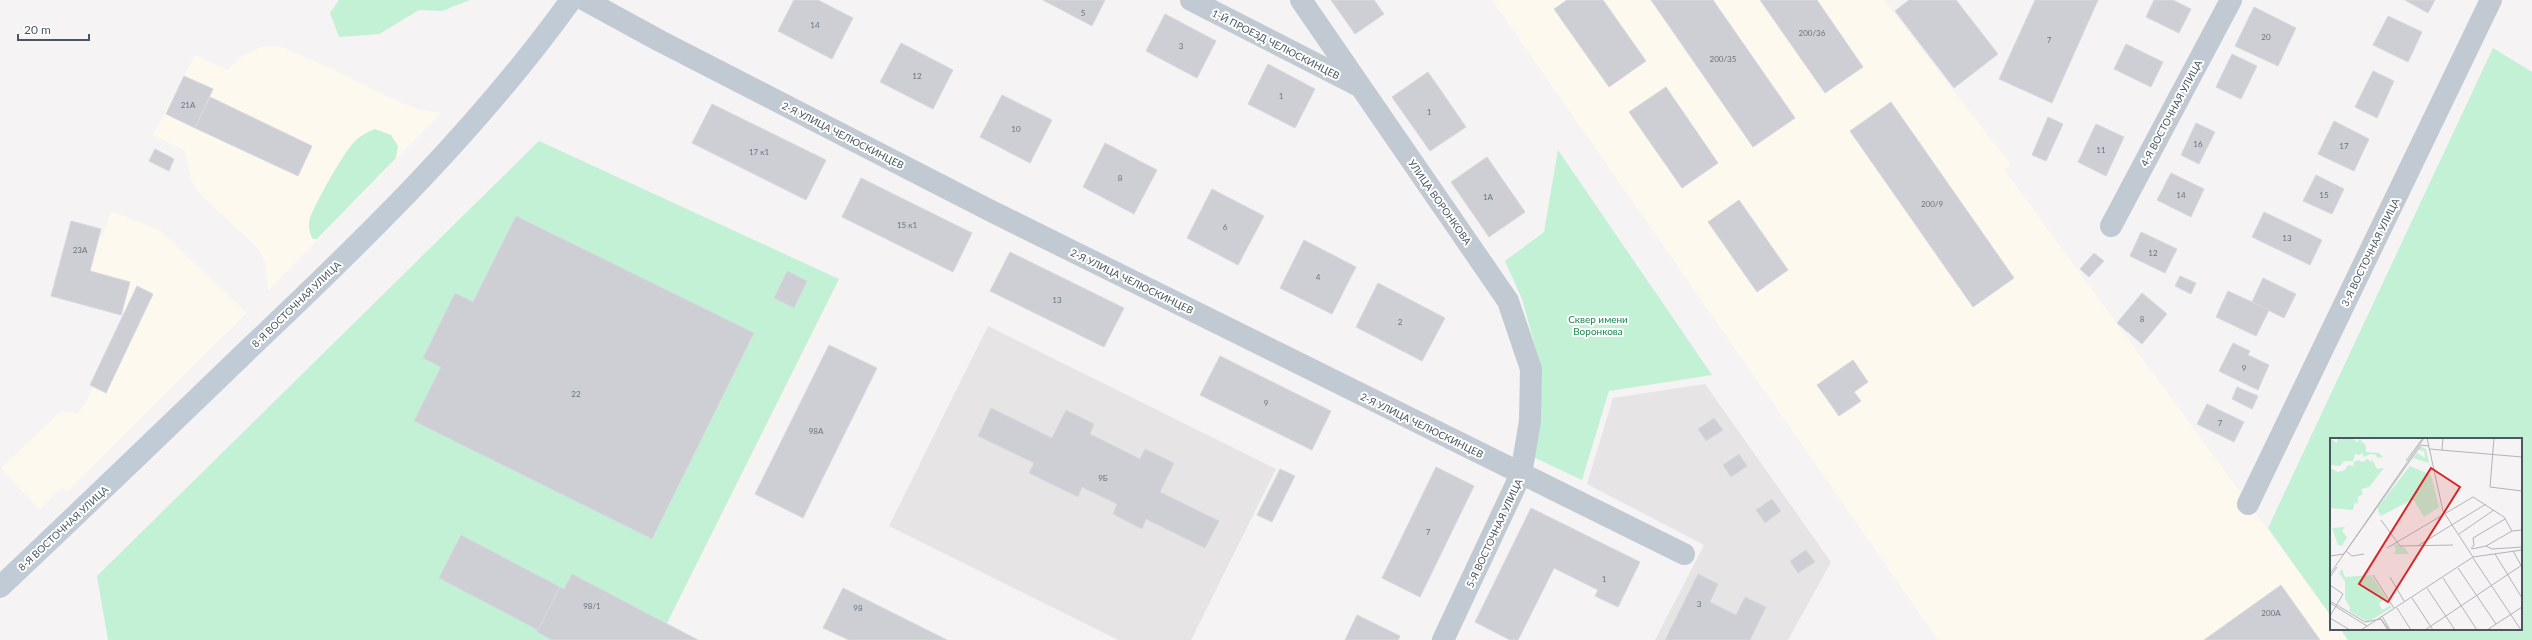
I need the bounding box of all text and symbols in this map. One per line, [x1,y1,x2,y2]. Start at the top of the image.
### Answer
street label: 1-Й ПРОЕЗД ЧЕЛЮСКИНЦЕВ [1210,6,1342,82]
house number: 5 [1081,8,1086,18]
scale bar [18,16,89,42]
house number: 14 [810,20,820,30]
text: 20 m [24,22,51,37]
house number: 200/36 [1799,28,1826,38]
house number: 20 [2261,32,2271,42]
house number: 7 [2047,35,2052,45]
house number: 3 [1179,41,1184,51]
house number: 200/35 [1710,54,1737,64]
street label: 4-Я ВОСТОЧНАЯ УЛИЦА [2138,58,2204,168]
house number: 12 [912,71,922,81]
house number: 1 [1279,91,1284,101]
street label: 2-Я УЛИЦА ЧЕЛЮСКИНЦЕВ [780,99,906,171]
house number: 21А [181,100,196,110]
house number: 1 [1427,107,1432,117]
house number: 10 [1011,124,1021,134]
house number: 16 [2193,139,2203,149]
house number: 17 [2339,141,2349,151]
house number: 11 [2096,145,2106,155]
house number: 17 к1 [749,147,769,157]
street label: УЛИЦА ВОРОНКОВА [1406,157,1474,247]
house number: 8 [1118,173,1123,183]
house number: 14 [2176,190,2186,200]
house number: 15 [2319,190,2329,200]
house number: 1А [1483,192,1494,202]
street label: 3-Я ВОСТОЧНАЯ УЛИЦА [2339,196,2402,308]
house number: 200/9 [1921,199,1943,209]
house number: 15 к1 [897,220,917,230]
house number: 6 [1223,222,1228,232]
house number: 13 [2282,233,2292,243]
house number: 23А [73,245,88,255]
street label: 2-Я УЛИЦА ЧЕЛЮСКИНЦЕВ [1069,246,1195,316]
house number: 12 [2148,248,2158,258]
street label: 8-Я ВОСТОЧНАЯ УЛИЦА [249,258,343,350]
house number: 4 [1316,272,1321,282]
house number: 13 [1052,295,1062,305]
park label: Сквер имени Воронкова [1568,313,1628,337]
house number: 8 [2140,314,2145,324]
house number: 2 [1398,317,1403,327]
house number: 9 [2242,363,2247,373]
house number: 22 [571,389,581,399]
street label: 2-Я УЛИЦА ЧЕЛЮСКИНЦЕВ [1359,390,1485,460]
house number: 9 [1264,398,1269,408]
house number: 7 [2218,418,2223,428]
house number: 98А [809,426,824,436]
inset map [2330,438,2522,630]
house number: 9Б [1098,473,1108,483]
street label: 5-Я ВОСТОЧНАЯ УЛИЦА [1463,476,1525,589]
street label: 8-Я ВОСТОЧНАЯ УЛИЦА [15,483,111,573]
house number: 7 [1426,527,1431,537]
house number: 1 [1602,574,1607,584]
house number: 3 [1697,599,1702,609]
house number: 98/1 [583,601,601,611]
house number: 98 [853,603,863,613]
house number: 200А [2261,608,2281,618]

